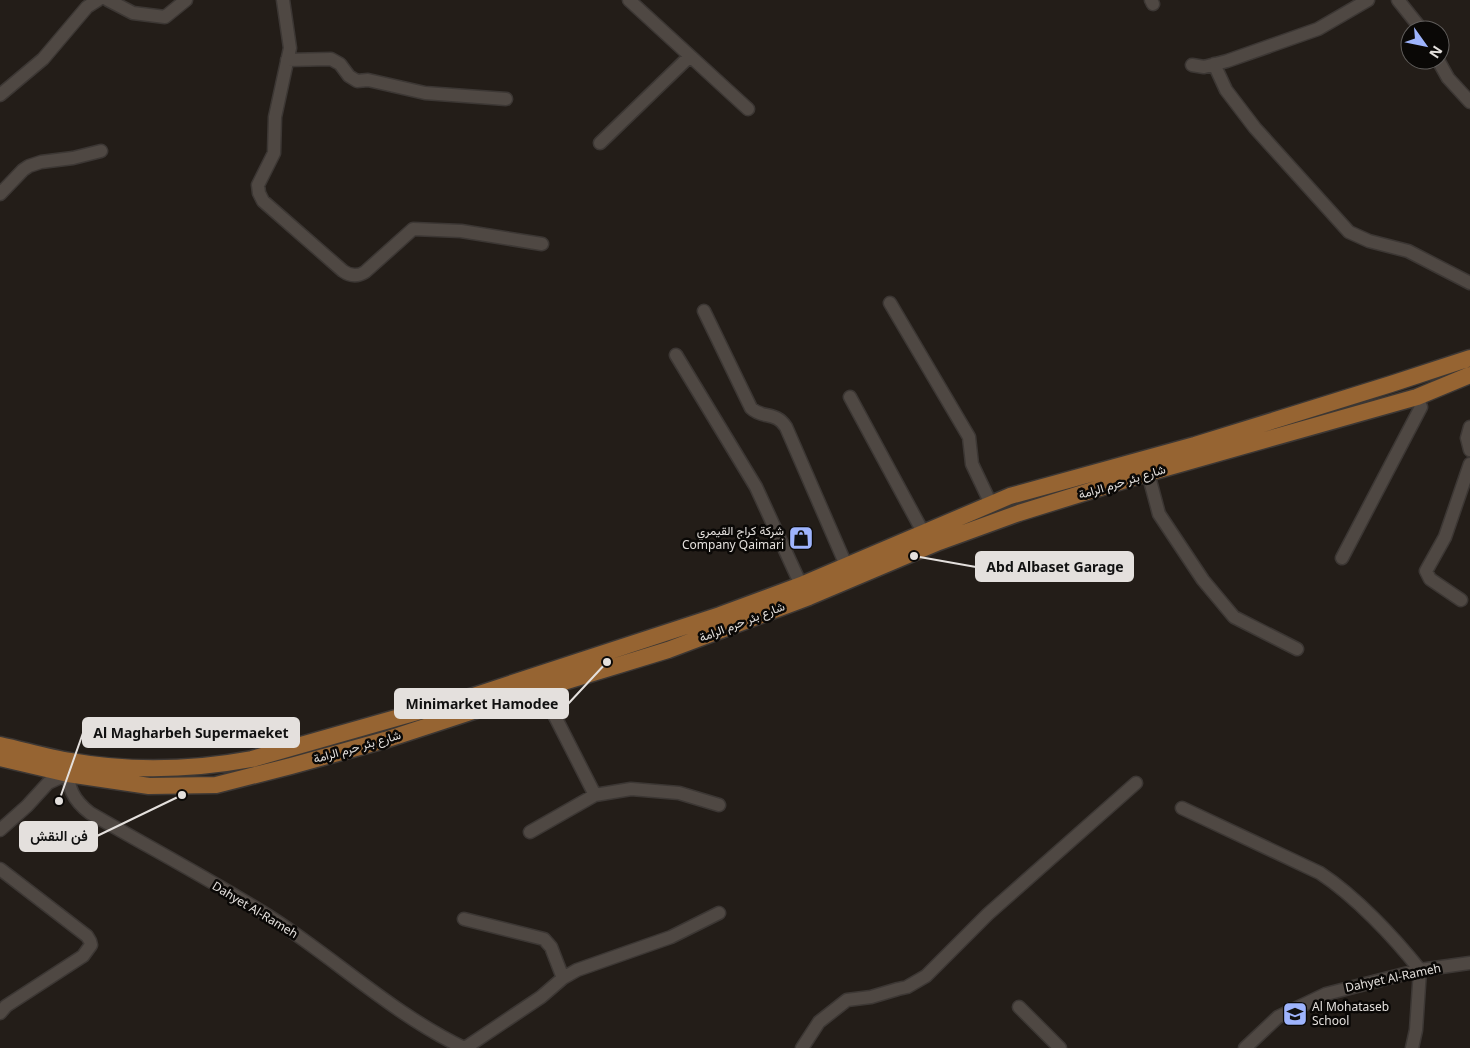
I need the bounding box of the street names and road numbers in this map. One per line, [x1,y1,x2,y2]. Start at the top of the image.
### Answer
street label: شارع بئر حرم الرامة [1076,460,1168,504]
street label: شارع بئر حرم الرامة [697,597,787,647]
street label: شارع بئر حرم الرامة [311,726,403,768]
street label: Dahyet Al-Rameh [209,877,301,942]
street label: Dahyet Al-Rameh [1343,959,1442,996]

